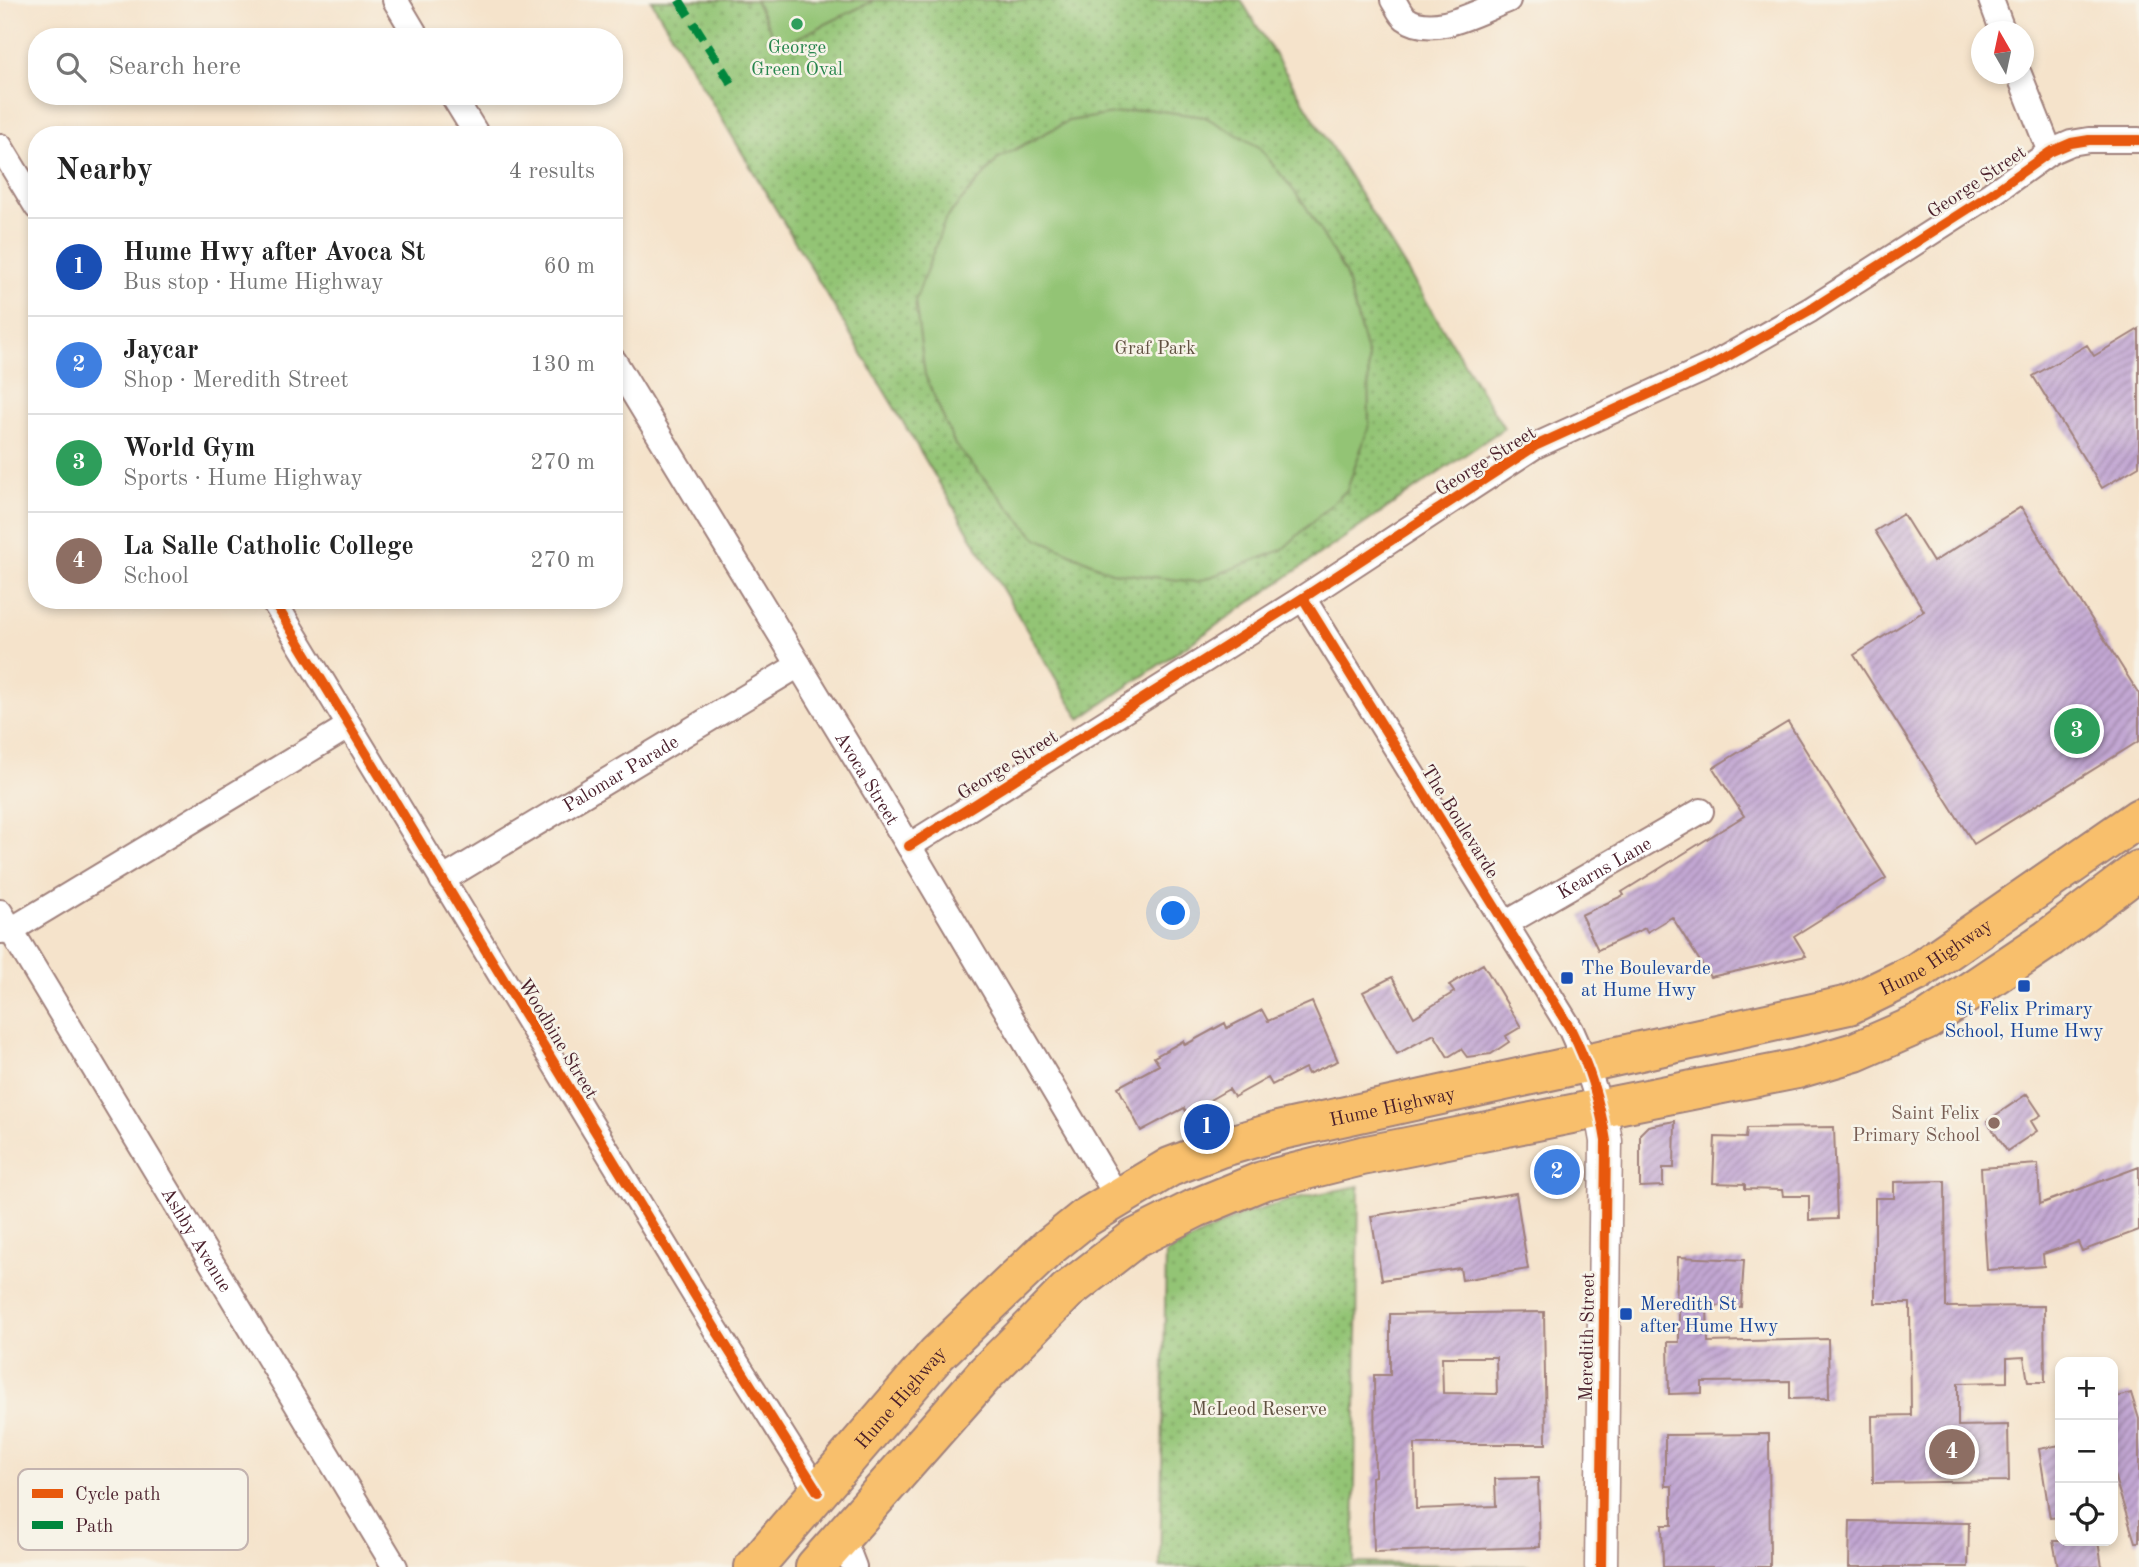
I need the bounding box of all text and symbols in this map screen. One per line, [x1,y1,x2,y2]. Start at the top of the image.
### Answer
marker: George Green Oval [789,16,805,32]
north arrow [1971,21,2034,84]
search box [28,28,623,105]
place label: George Green Oval [751,39,843,80]
icon: search [52,48,90,86]
text: Search here [108,54,241,80]
street label: George Street [1925,143,2030,223]
text: Nearby [56,156,153,186]
text: 4 results [509,160,595,183]
text: Hume Hwy after Avoca St [123,240,425,266]
text: 1 [72,255,86,278]
text: 60 m [544,255,595,278]
text: Bus stop · Hume Highway [123,271,384,294]
text: Jaycar [123,338,199,364]
park label: Graf Park [1114,340,1196,359]
text: 2 [72,353,86,376]
text: 130 m [530,353,595,376]
text: Shop · Meredith Street [123,369,348,392]
street label: George Street [1433,424,1540,500]
text: World Gym [123,436,255,462]
text: 3 [72,451,86,474]
text: 270 m [530,451,595,474]
text: Sports · Hume Highway [123,467,363,490]
text: La Salle Catholic College [123,534,414,560]
text: 4 [72,549,86,572]
text: 270 m [530,549,595,572]
text: School [123,565,189,588]
pin: 3 [2054,705,2100,757]
street label: George Street [955,728,1062,804]
street label: Avoca Street [830,729,901,829]
street label: Palomar Parade [560,733,682,817]
street label: The Boulevarde [1416,762,1501,882]
street label: Kearns Lane [1555,835,1655,904]
your location [1156,896,1190,930]
street label: Hume Highway [1878,916,1996,1000]
place label: The Boulevarde at Hume Hwy [1581,960,1711,1001]
marker: The Boulevarde at Hume Hwy [1559,970,1575,986]
street label: Woodbine Street [513,976,600,1103]
marker: St Felix Primary School, Hume Hwy [2016,978,2032,994]
place label: St Felix Primary School, Hume Hwy [1944,1001,2104,1042]
street label: Hume Highway [1328,1085,1457,1131]
pin: 1 [1184,1101,1230,1153]
place label: Saint Felix Primary School [1852,1105,1980,1146]
marker: Saint Felix Primary School [1986,1115,2002,1131]
pin: 2 [1534,1146,1580,1198]
street label: Ashby Avenue [156,1185,234,1296]
street label: Meredith Street [1578,1272,1599,1402]
place label: Meredith St after Hume Hwy [1640,1296,1778,1337]
marker: Meredith St after Hume Hwy [1618,1306,1634,1322]
street label: Hume Highway [853,1344,951,1454]
map controls [2055,1357,2118,1546]
button: + [2055,1357,2118,1420]
park label: McLeod Reserve [1191,1401,1327,1420]
button: − [2055,1420,2118,1483]
pin: 4 [1929,1426,1975,1478]
legend [18,1469,248,1550]
button: locate [2055,1483,2118,1546]
text: Cycle path [75,1486,161,1505]
text: Path [75,1518,113,1537]

